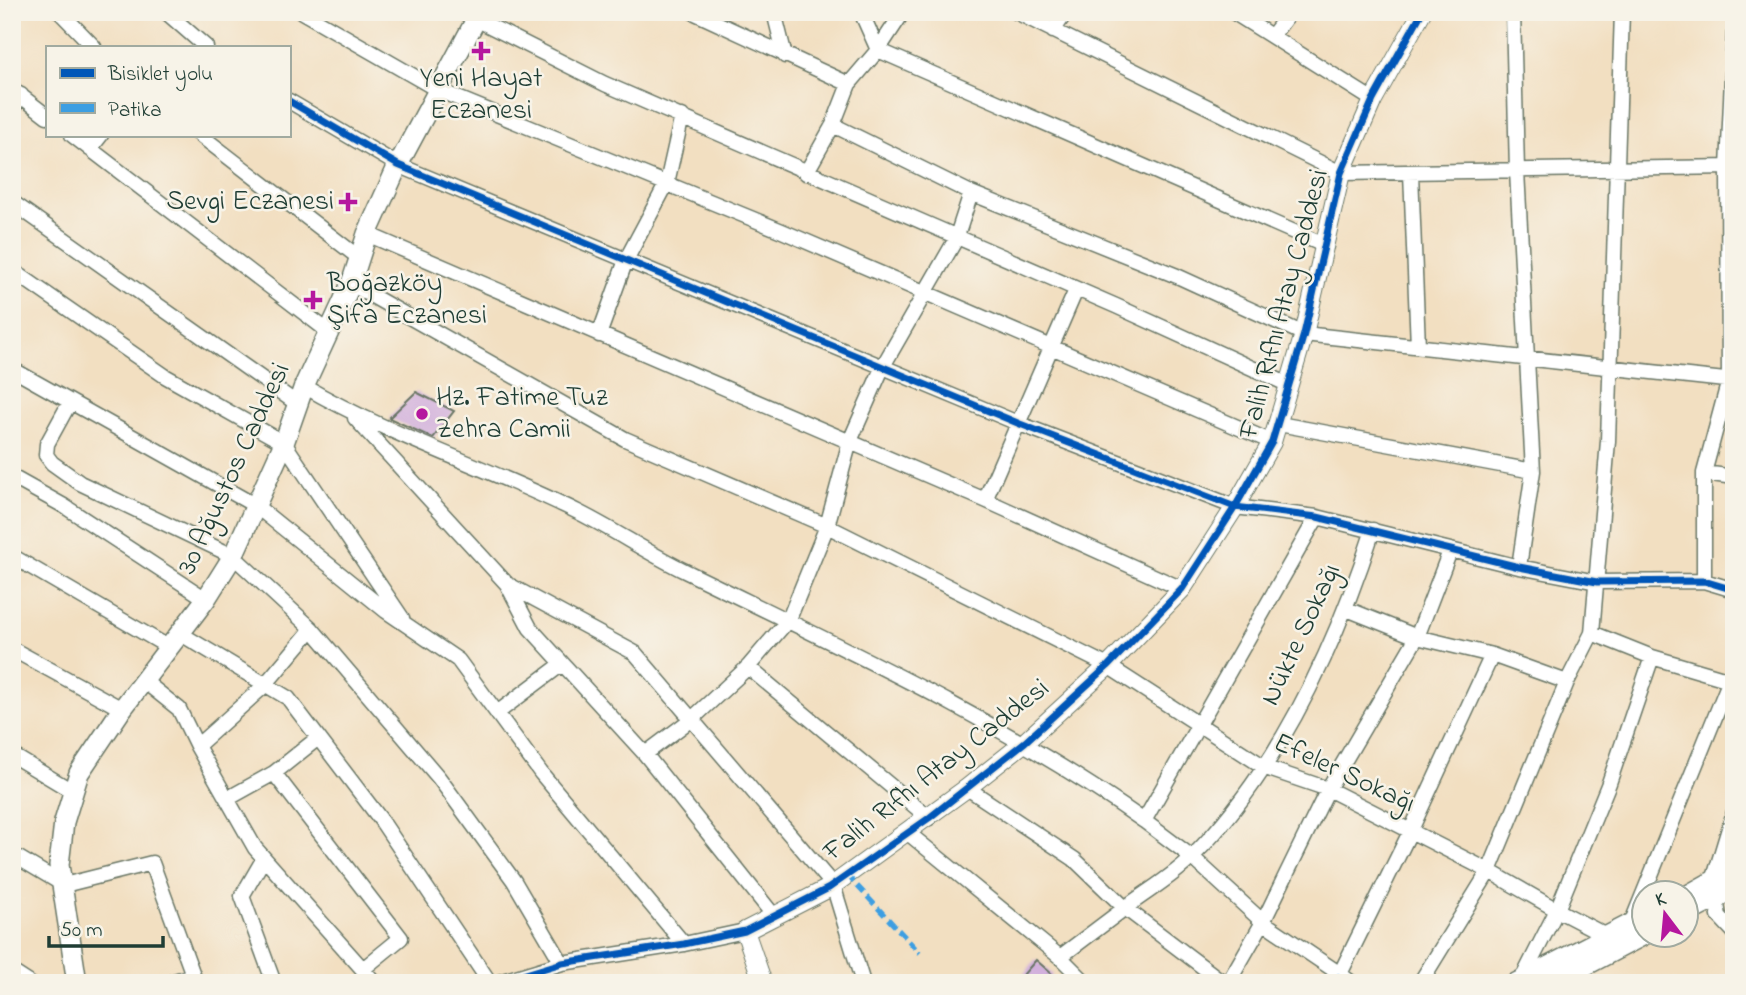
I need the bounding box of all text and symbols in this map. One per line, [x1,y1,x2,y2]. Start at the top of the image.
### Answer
marker: Yeni Hayat Eczanesi [473,43,489,59]
legend [46,46,290,136]
place label: Yeni Hayat Eczanesi [420,59,542,132]
text: Bisiklet yolu [107,60,213,92]
text: Patika [108,96,162,126]
street label: Falih Rıfhı Atay Caddesi [1229,165,1341,444]
place label: Sevgi Eczanesi [166,182,334,223]
marker: Sevgi Eczanesi [340,194,356,210]
place label: Boğazköy Şifa Eczanesi [326,264,487,337]
marker: Boğazköy Şifa Eczanesi [305,292,321,308]
street label: 30 Ağustos Caddesi [168,356,302,582]
place label: Hz. Fatime Tuz Zehra Camii [436,378,608,451]
marker: Hz. Fatime Tuz Zehra Camii [414,406,430,422]
street label: Nükte Sokağı [1251,557,1353,713]
street label: Falih Rıfhı Atay Caddesi [814,669,1059,873]
street label: Efeler Sokağı [1266,723,1422,825]
north arrow [1630,880,1700,950]
text: K [1653,886,1670,914]
scale bar [49,904,163,948]
text: 50 m [60,916,103,946]

